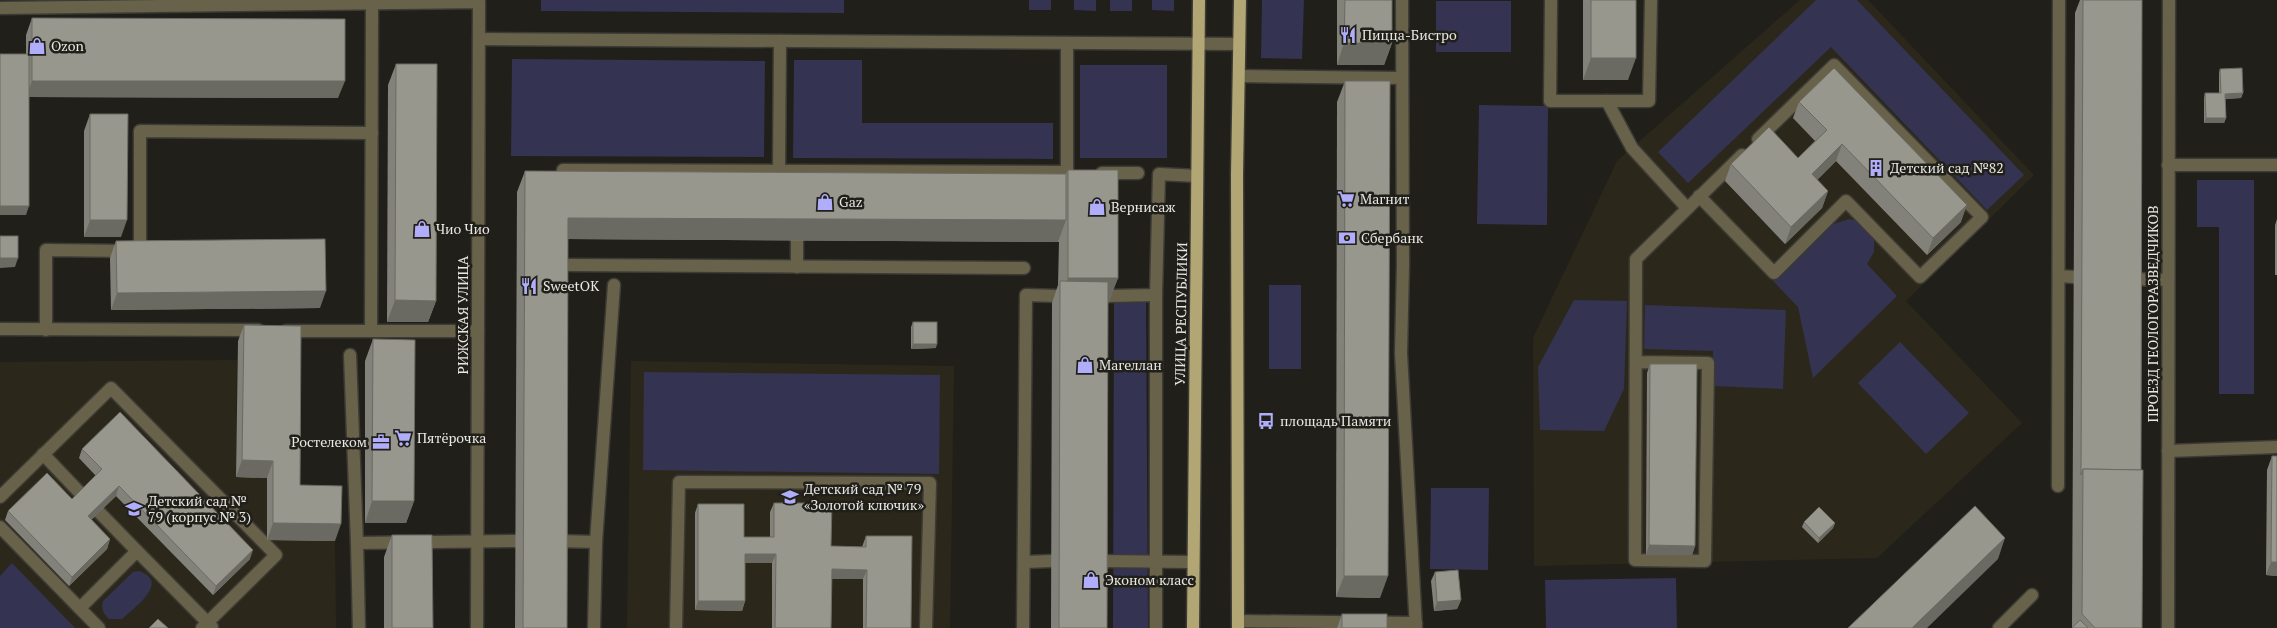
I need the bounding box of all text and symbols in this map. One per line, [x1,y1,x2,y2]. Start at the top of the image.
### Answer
restaurant icon: Пицца-Бистро [1338,25,1358,45]
place label: Пицца-Бистро [1362,25,1457,44]
shop icon: Ozon [27,36,47,56]
place label: Ozon [51,36,85,55]
building icon: Детский сад №82 [1866,158,1886,178]
place label: Детский сад №82 [1890,158,2004,177]
supermarket icon: Магнит [1336,189,1356,209]
place label: Магнит [1360,189,1409,208]
shop icon: Gaz [815,192,835,212]
place label: Gaz [839,192,863,211]
shop icon: Вернисаж [1087,197,1107,217]
place label: Вернисаж [1111,197,1176,216]
street label: ПРОЕЗД ГЕОЛОГОРАЗВЕДЧИКОВ [2143,205,2162,423]
shop icon: Чио Чио [412,219,432,239]
place label: Чио Чио [436,219,490,238]
bank icon: Сбербанк [1337,228,1357,248]
place label: Сбербанк [1361,228,1424,247]
street label: УЛИЦА РЕСПУБЛИКИ [1170,242,1191,386]
street label: РИЖСКАЯ УЛИЦА [453,255,472,374]
restaurant icon: SweetOK [519,276,539,296]
place label: SweetOK [543,276,600,295]
shop icon: Магеллан [1075,355,1095,375]
place label: Магеллан [1099,355,1162,374]
bus stop icon: площадь Памяти [1256,411,1276,431]
place label: площадь Памяти [1280,411,1392,430]
supermarket icon: Пятёрочка [393,428,413,448]
place label: Пятёрочка [417,428,486,447]
place label: Ростелеком [291,432,367,451]
office icon: Ростелеком [371,432,391,452]
place label: Детский сад № 79 «Золотой ключик» [804,479,924,514]
school or university icon: Детский сад № 79 «Золотой ключик» [780,487,800,507]
place label: Детский сад № 79 (корпус № 3) [148,491,251,526]
school or university icon: Детский сад № 79 (корпус № 3) [124,499,144,519]
shop icon: Эконом класс [1081,570,1101,590]
place label: Эконом класс [1105,570,1194,589]

